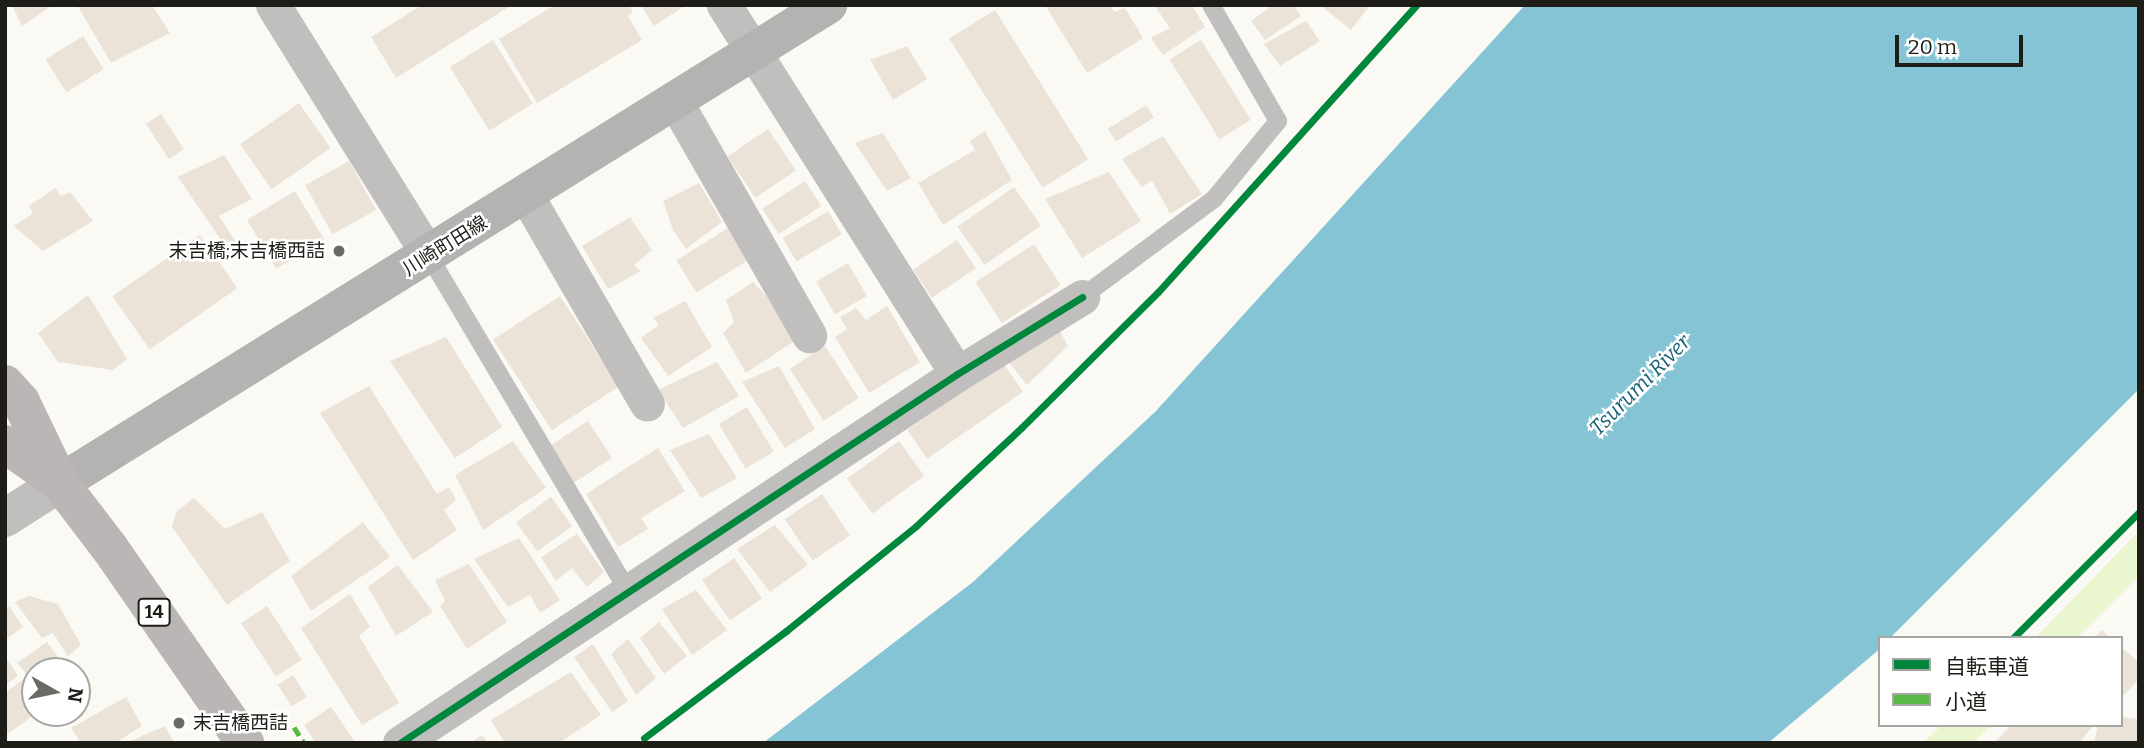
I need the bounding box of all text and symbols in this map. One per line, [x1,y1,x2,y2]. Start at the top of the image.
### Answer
scale bar [1899,21,2027,65]
text: 20 m [1908,34,1957,60]
street label: 川崎町田線 [399,211,491,281]
place label: 末吉橋;末吉橋西詰 [169,240,325,262]
marker: 末吉橋;末吉橋西詰 [331,243,347,259]
water label: Tsurumi River [1584,329,1696,441]
road number: 14 [136,598,172,626]
legend [1878,636,2123,727]
text: 自転車道 [1945,654,2029,680]
north arrow [21,657,91,727]
text: N [63,686,88,704]
text: 小道 [1945,689,1987,715]
place label: 末吉橋西詰 [193,712,288,734]
marker: 末吉橋西詰 [171,715,187,731]

